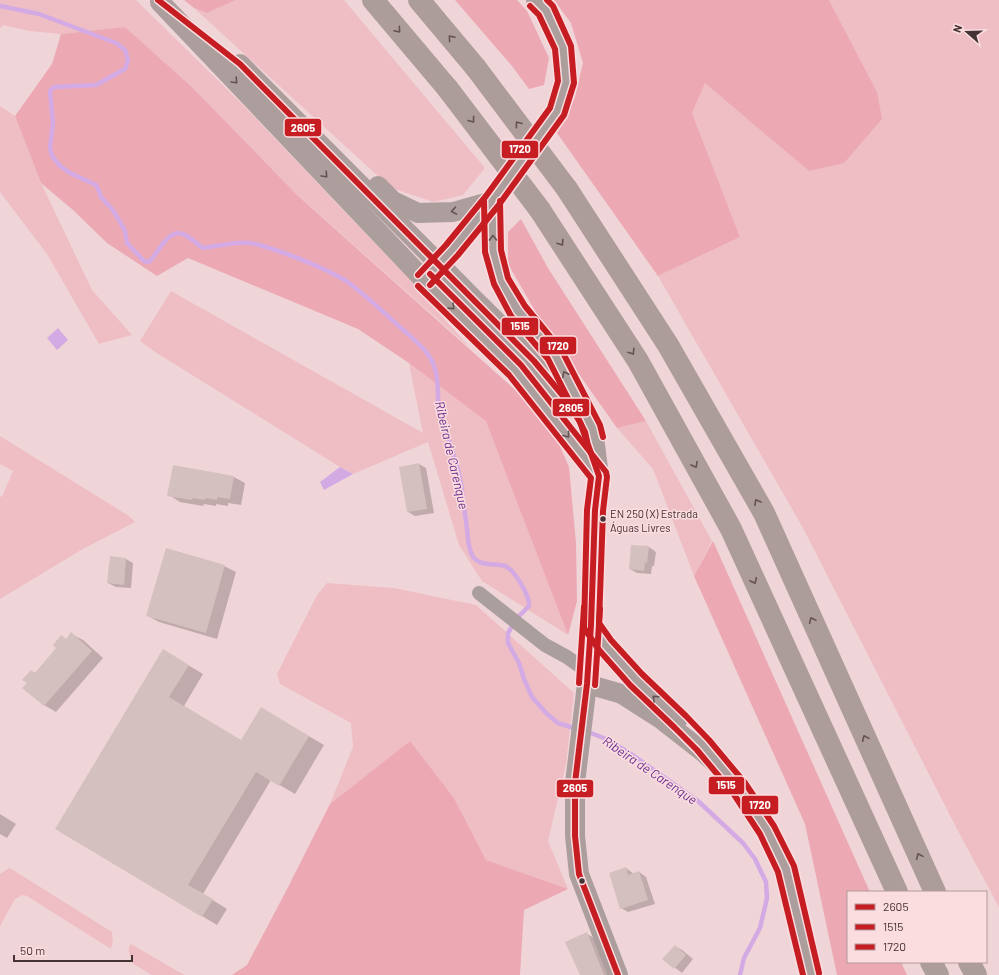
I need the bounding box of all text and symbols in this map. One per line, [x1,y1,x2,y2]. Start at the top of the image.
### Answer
north arrow [947,12,987,52]
text: N [950,23,964,34]
one-way arrow [394,25,401,32]
one-way arrow [448,35,455,43]
one-way arrow [230,76,238,84]
one-way arrow [467,116,474,123]
line badge: 2605 [284,118,322,137]
text: 2605 [291,121,315,134]
one-way arrow [516,122,523,129]
line badge: 1720 [501,140,539,159]
text: 1720 [509,142,531,155]
one-way arrow [320,170,327,178]
one-way arrow [451,206,457,215]
one-way arrow [489,235,497,241]
one-way arrow [556,239,564,246]
one-way arrow [447,302,455,310]
line badge: 1515 [501,317,539,336]
text: 1515 [510,319,530,332]
line badge: 1720 [539,336,577,355]
text: 1720 [547,339,569,352]
one-way arrow [627,348,635,355]
one-way arrow [562,371,570,379]
line badge: 2605 [552,398,590,417]
water label: Ribeira de Carenque [432,399,472,511]
text: 2605 [559,401,583,414]
one-way arrow [562,430,569,437]
one-way arrow [691,461,698,469]
one-way arrow [755,499,762,506]
place label: EN 250 (X) Estrada Águas Livres [610,507,698,534]
marker: EN 250 (X) Estrada Águas Livres [598,514,608,524]
one-way arrow [750,577,758,584]
one-way arrow [809,616,817,624]
one-way arrow [653,696,660,703]
water label: Ribeira de Carenque [600,732,701,808]
one-way arrow [862,735,870,742]
line badge: 1515 [708,776,745,795]
text: 1515 [716,778,736,791]
line badge: 2605 [556,779,594,798]
text: 2605 [563,781,587,794]
line badge: 1720 [741,795,779,815]
text: 1720 [749,798,771,811]
one-way arrow [916,853,924,861]
unlabelled marker [577,876,587,886]
legend [847,891,987,963]
text: 2605 [883,899,909,913]
text: 1515 [883,919,903,933]
scale bar [14,937,132,963]
text: 1720 [883,939,906,953]
text: 50 m [20,943,45,957]

